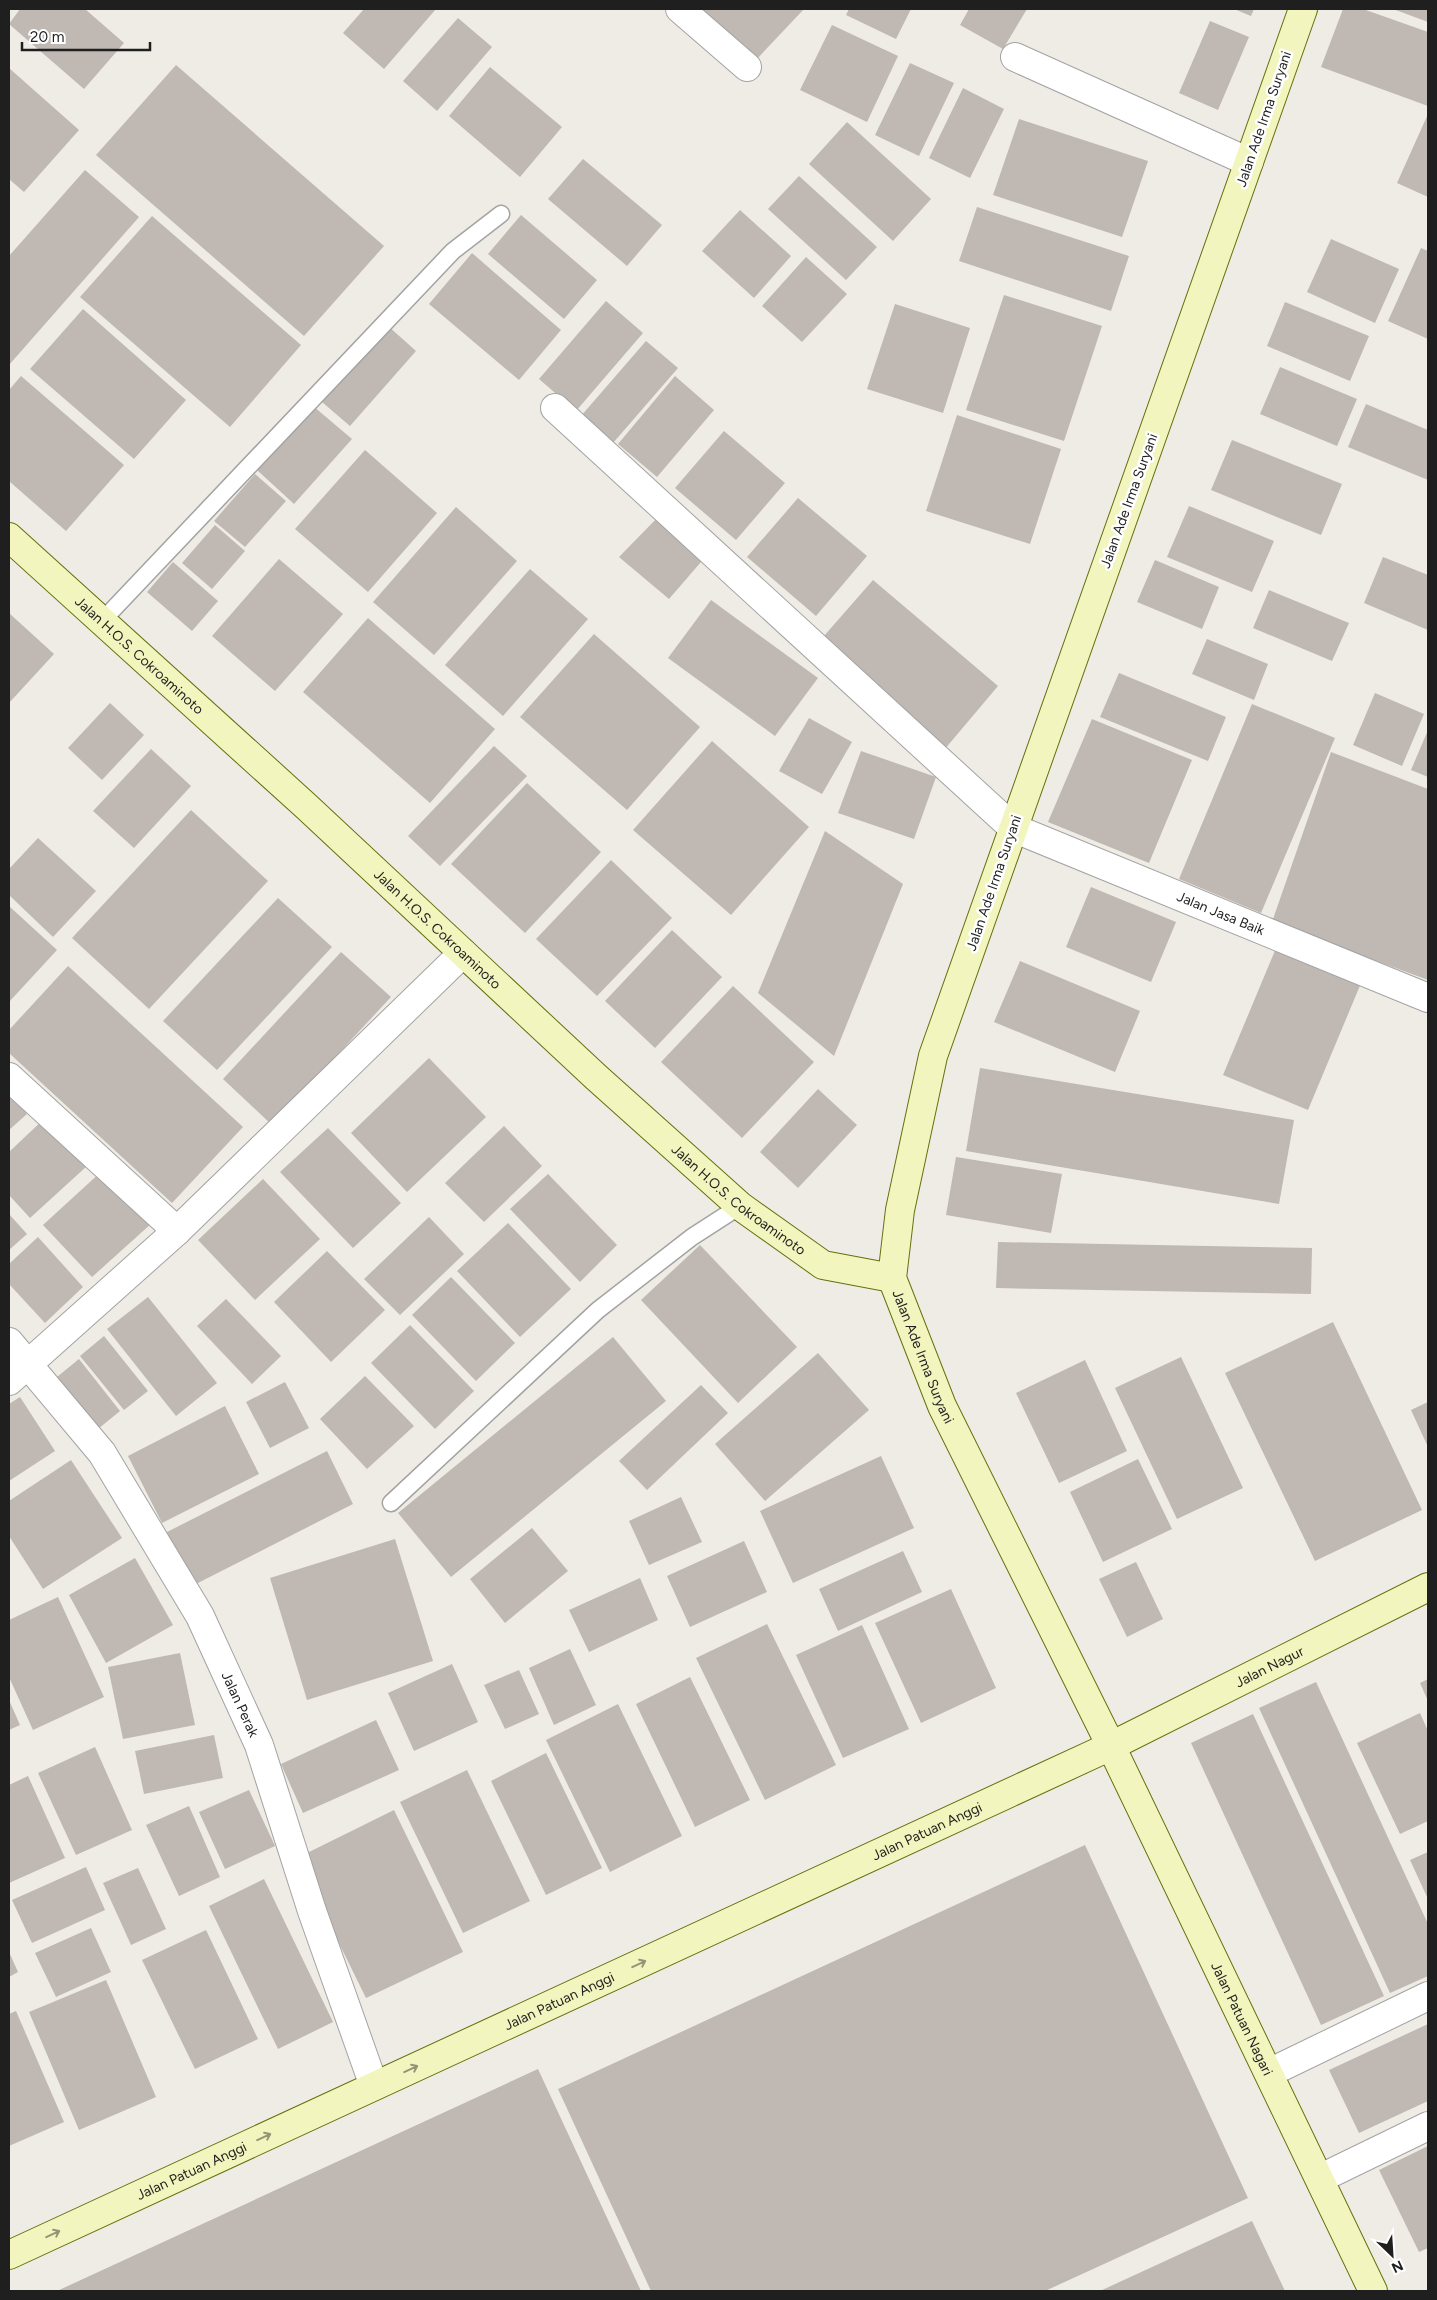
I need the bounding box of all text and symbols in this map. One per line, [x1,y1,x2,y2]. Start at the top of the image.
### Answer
scale bar [22,20,150,52]
text: 20 m [30,28,64,46]
street label: Jalan Ade Irma Suryani [1233,49,1295,189]
street label: Jalan Ade Irma Suryani [1097,431,1161,571]
street label: Jalan H.O.S. Cokroaminoto [72,593,207,718]
street label: Jalan Ade Irma Suryani [963,813,1025,953]
street label: Jalan H.O.S. Cokroaminoto [371,866,505,993]
street label: Jalan Jasa Baik [1175,888,1267,939]
street label: Jalan H.O.S. Cokroaminoto [668,1140,809,1259]
street label: Jalan Ade Irma Suryani [889,1287,958,1426]
street label: Jalan Nagur [1232,1642,1307,1691]
street label: Jalan Perak [218,1669,263,1740]
street label: Jalan Patuan Anggi [869,1798,985,1864]
one-way arrow [631,1959,646,1969]
street label: Jalan Patuan Nagari [1208,1959,1277,2078]
street label: Jalan Patuan Anggi [501,1968,617,2034]
one-way arrow [404,2063,419,2073]
one-way arrow [256,2131,271,2141]
street label: Jalan Patuan Anggi [134,2138,249,2203]
one-way arrow [45,2229,60,2239]
north arrow [1367,2230,1417,2280]
text: N [1389,2256,1406,2276]

